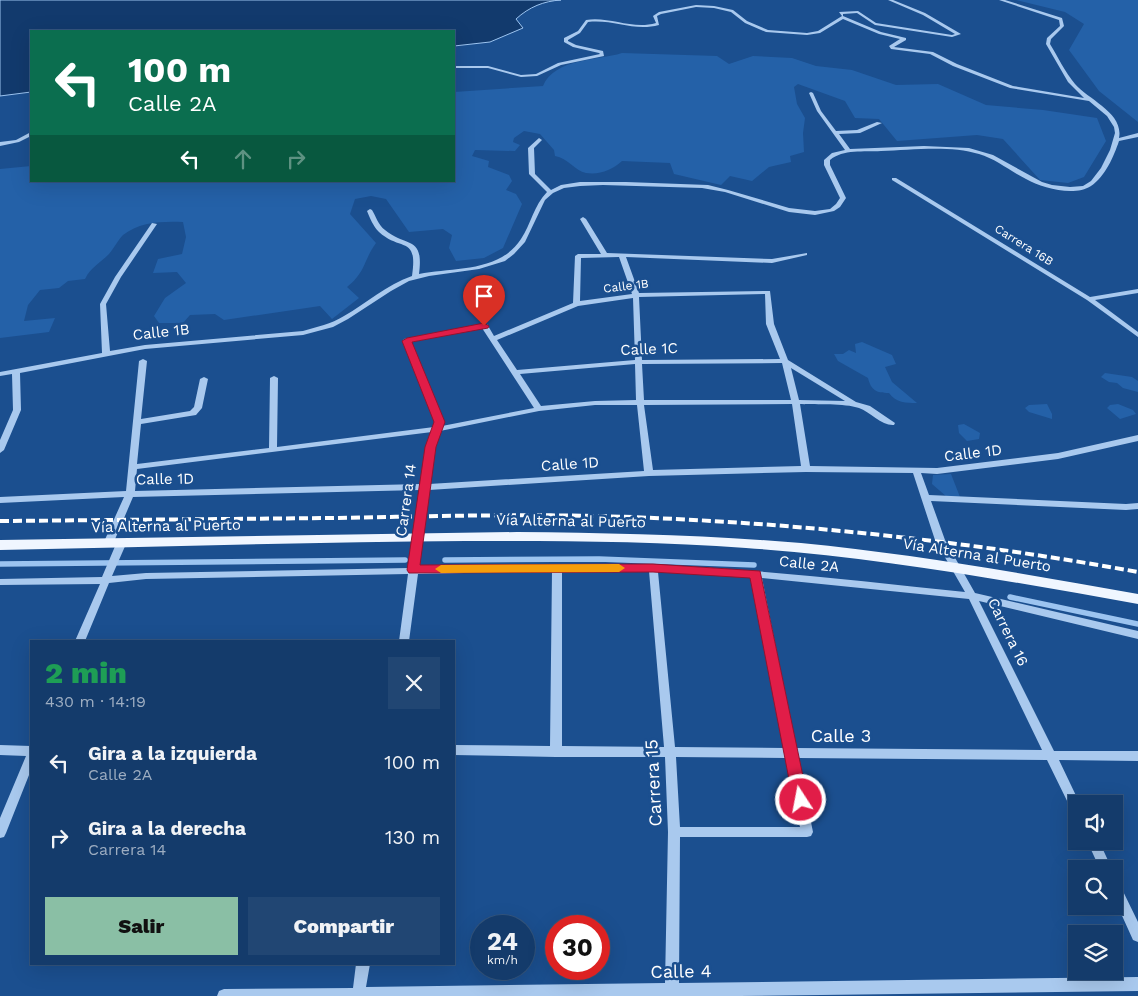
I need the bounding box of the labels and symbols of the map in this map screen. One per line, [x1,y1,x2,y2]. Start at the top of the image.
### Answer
street label: Carrera 16B [992,221,1056,269]
pin [463,275,505,326]
street label: Calle 1B [602,276,650,296]
street label: Calle 1B [132,320,190,344]
street label: Calle 1C [620,339,678,359]
street label: Calle 1D [943,441,1003,465]
street label: Calle 1D [540,453,600,475]
street label: Carrera 14 [392,462,420,538]
street label: Calle 1D [136,469,194,489]
street label: Vía Alterna al Puerto [496,511,646,531]
street label: Vía Alterna al Puerto [91,516,241,536]
street label: Vía Alterna al Puerto [902,534,1052,576]
street label: Calle 2A [778,552,840,576]
street label: Carrera 16 [984,595,1032,669]
street label: Calle 3 [811,725,871,746]
street label: Carrera 15 [640,739,666,827]
position arrow [774,773,826,825]
speed limit sign: 30 [545,915,610,980]
street label: Calle 4 [650,960,712,982]

